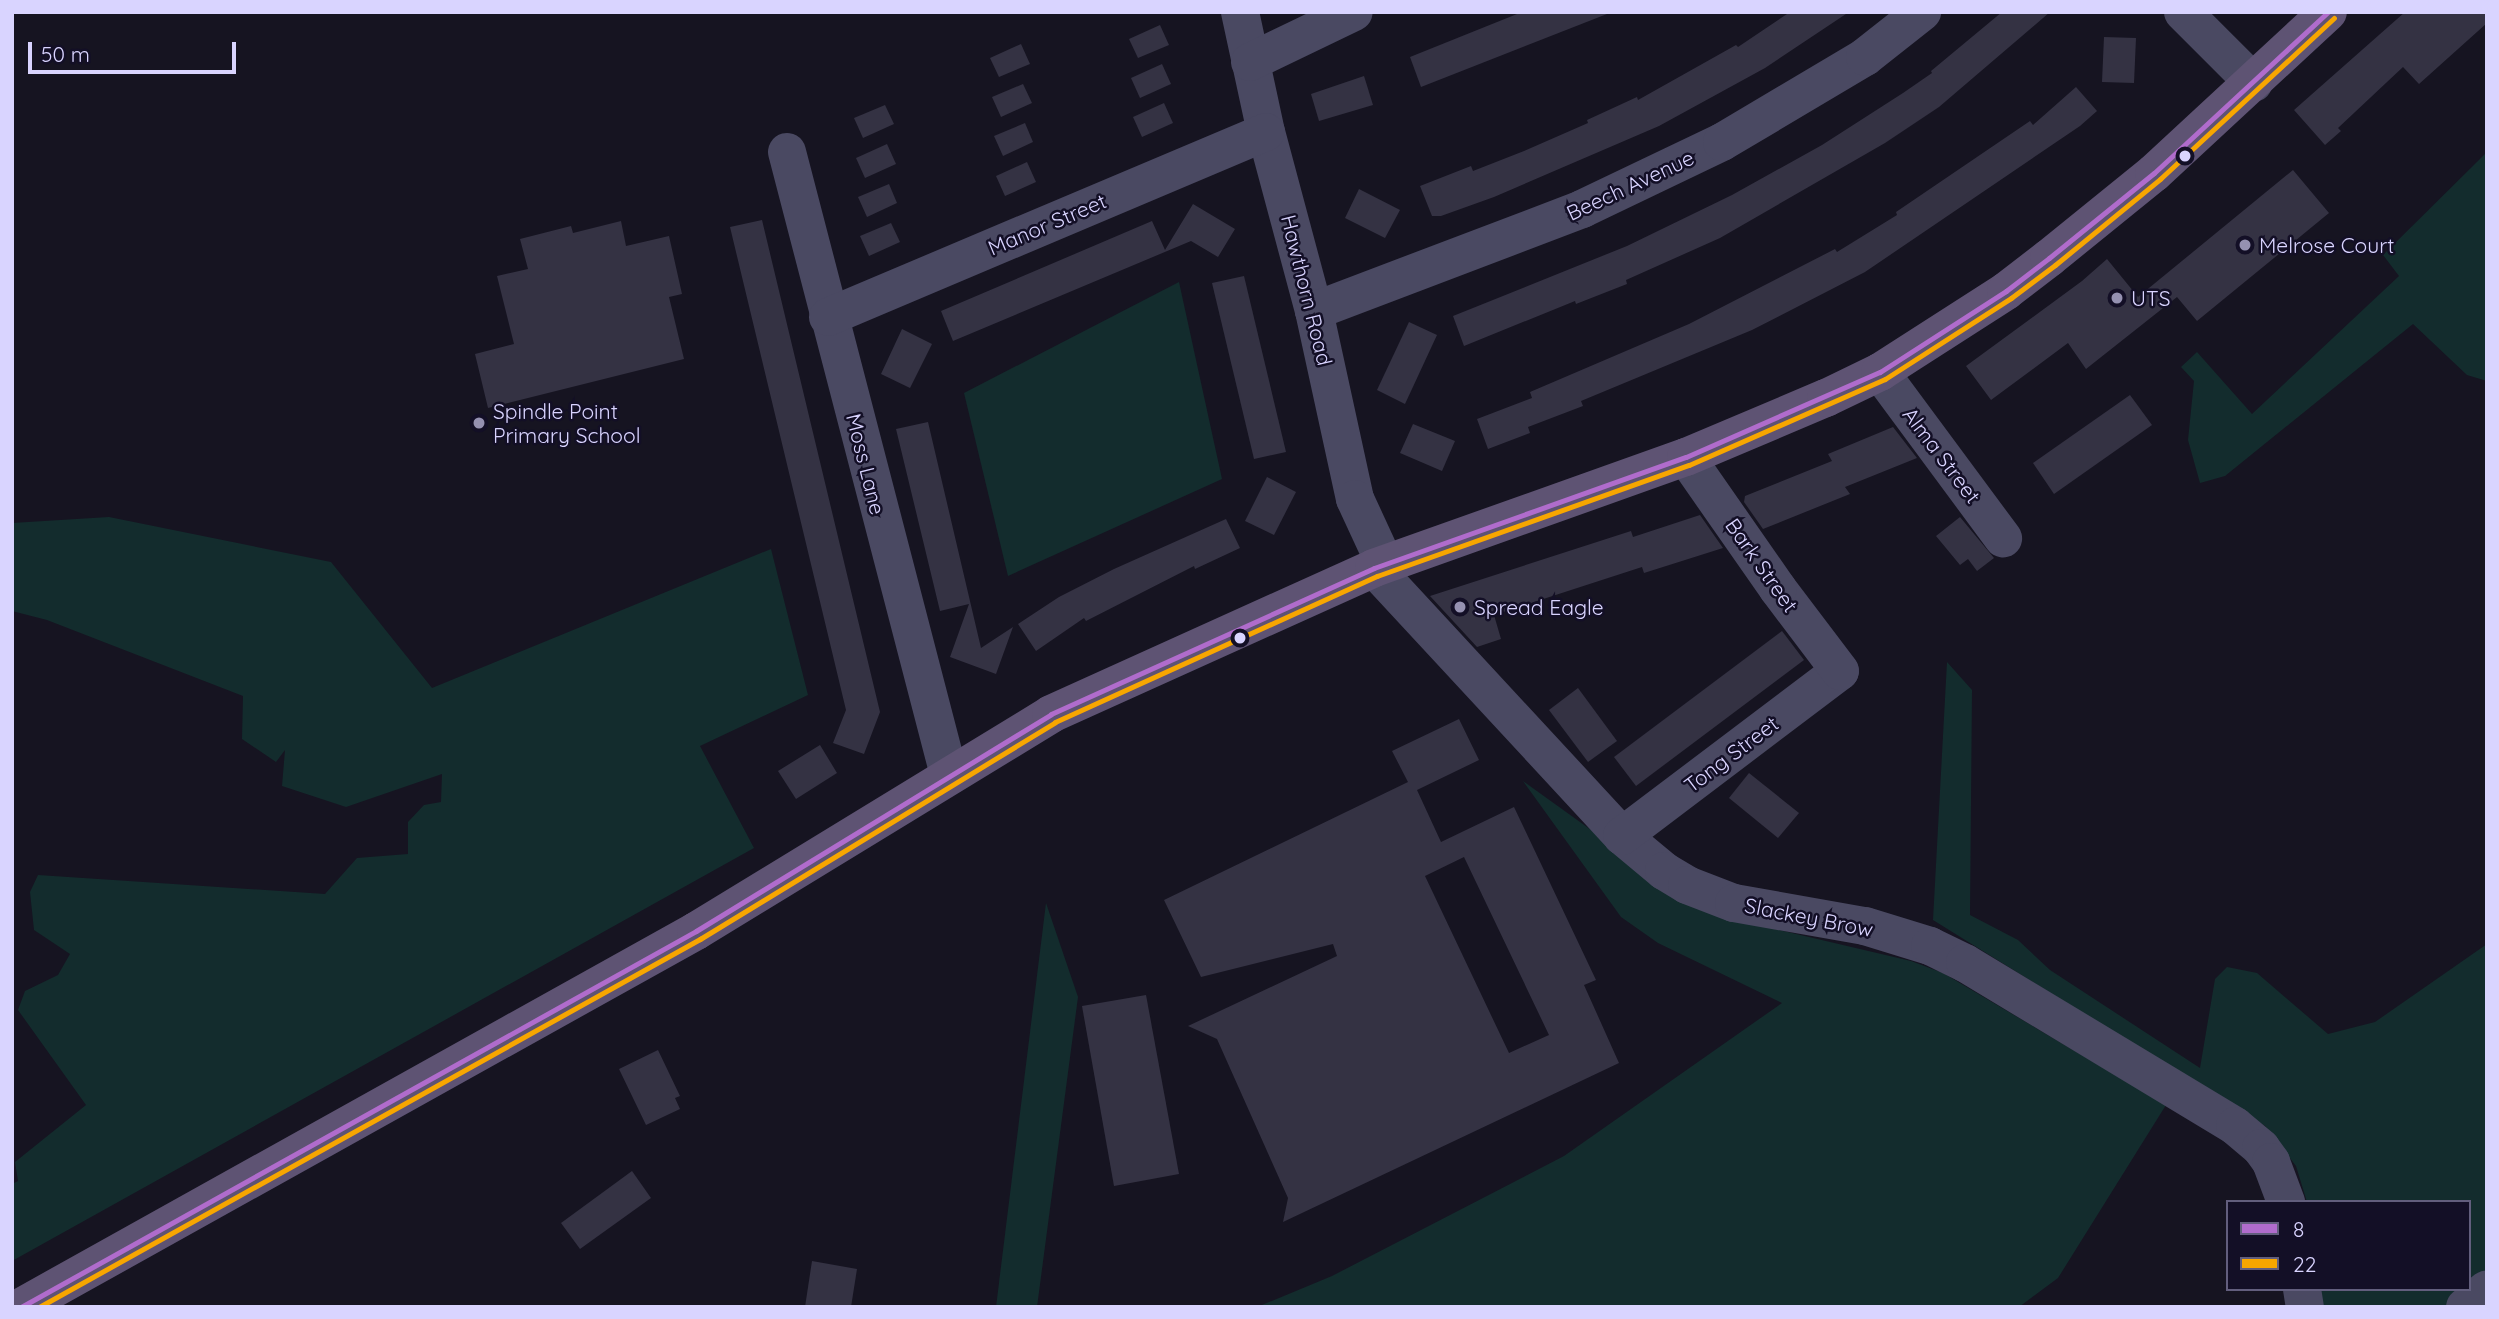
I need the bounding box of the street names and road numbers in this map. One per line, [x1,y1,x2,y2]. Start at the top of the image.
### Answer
street label: Beech Avenue [1562,144,1698,226]
street label: Manor Street [984,188,1110,260]
street label: Hawthorn Road [1276,212,1338,368]
street label: Alma Street [1898,402,1986,508]
street label: Moss Lane [841,411,891,517]
street label: Bark Street [1720,513,1804,617]
street label: Tong Street [1679,710,1783,798]
street label: Slackey Brow [1743,892,1875,942]

